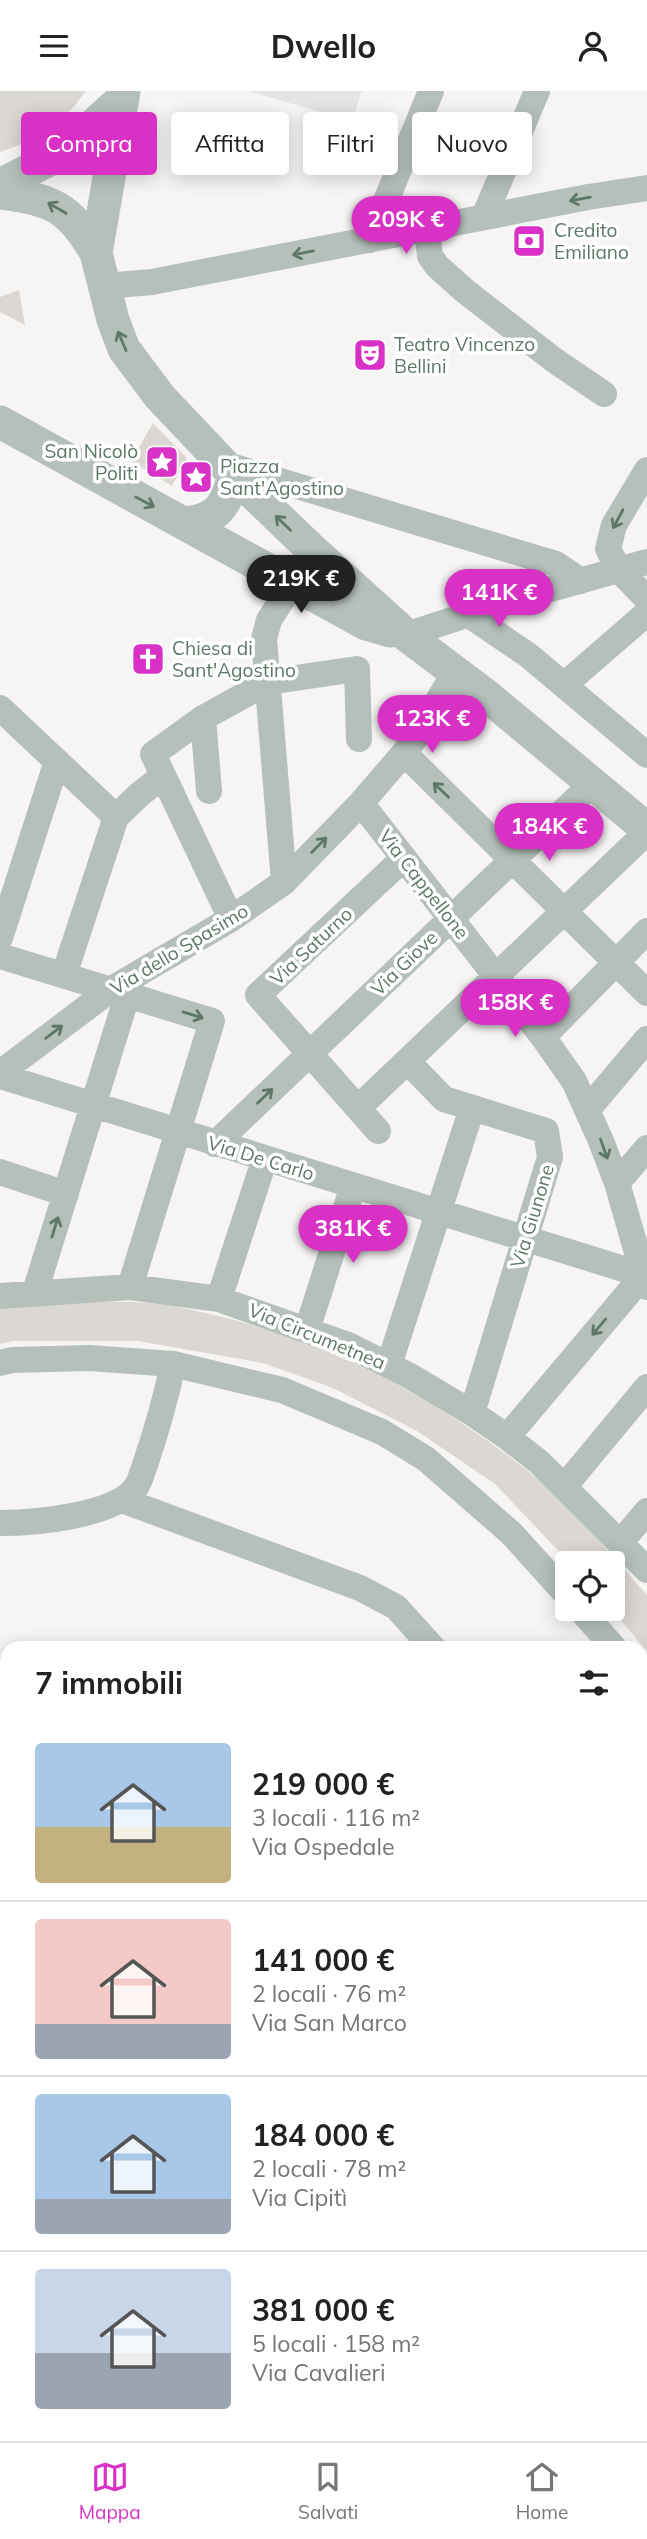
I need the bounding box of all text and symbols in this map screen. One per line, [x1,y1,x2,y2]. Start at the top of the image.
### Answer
text: Dwello [271,26,376,66]
icon: menu [35,27,73,65]
icon: person [574,27,612,65]
chip: Compra [21,112,157,175]
chip: Affitta [171,112,289,175]
chip: Filtri [303,112,398,175]
chip: Nuovo [412,112,532,175]
one-way arrow [569,193,592,206]
pin: 209K € [349,197,463,256]
one-way arrow [47,201,67,215]
text: 209K € [368,204,444,233]
place label: Credito Emiliano [554,218,629,264]
bank icon: Credito Emiliano [510,222,548,260]
one-way arrow [292,247,315,261]
one-way arrow [115,331,128,352]
place label: Teatro Vincenzo Bellini [394,332,535,378]
theatre icon: Teatro Vincenzo Bellini [351,336,389,374]
place label: San Nicolò Politi [45,439,138,485]
place icon: San Nicolò Politi [143,443,181,481]
place label: Piazza Sant'Agostino [220,454,344,500]
place icon: Piazza Sant'Agostino [177,458,215,496]
one-way arrow [135,495,155,509]
one-way arrow [611,508,625,528]
one-way arrow [275,514,292,531]
pin: 219K € [244,555,358,615]
text: 219K € [263,563,339,592]
pin: 141K € [442,569,556,629]
text: 141K € [461,577,537,606]
place label: Chiesa di Sant'Agostino [172,636,296,682]
church icon: Chiesa di Sant'Agostino [129,640,167,678]
pin: 123K € [375,695,489,755]
text: 123K € [394,703,470,732]
one-way arrow [433,782,450,799]
pin: 184K € [492,803,606,863]
text: 184K € [511,811,587,840]
street label: Via Cappellone [374,824,474,944]
one-way arrow [311,837,328,854]
street label: Via dello Spasimo [106,898,252,1000]
street label: Via Saturno [265,902,357,990]
street label: Via Giove [366,925,442,1001]
pin: 158K € [458,979,572,1039]
text: 158K € [477,987,553,1016]
one-way arrow [182,1010,204,1023]
one-way arrow [45,1025,64,1040]
one-way arrow [256,1088,273,1105]
street label: Via De Carlo [205,1130,317,1186]
one-way arrow [599,1138,612,1160]
street label: Via Giunone [505,1161,559,1271]
pin: 381K € [296,1205,410,1265]
text: 381K € [315,1213,391,1242]
one-way arrow [50,1216,63,1238]
street label: Via Circumetnea [245,1298,389,1374]
one-way arrow [591,1318,607,1336]
map controls [555,1551,625,1621]
button: locate [555,1551,625,1621]
text: 7 immobili [35,1664,183,1702]
icon: filters [575,1664,613,1702]
text: 219 000 € [252,1765,394,1803]
icon: home [91,1771,175,1855]
text: 3 locali · 116 m² [252,1803,420,1832]
text: Via Ospedale [252,1832,394,1861]
text: 141 000 € [252,1941,394,1979]
icon: home [91,1947,175,2031]
text: 2 locali · 76 m² [252,1979,406,2008]
text: Via San Marco [252,2008,407,2037]
text: 184 000 € [252,2116,394,2154]
icon: home [91,2122,175,2206]
text: 2 locali · 78 m² [252,2154,406,2183]
text: Via Cipitì [252,2183,347,2212]
text: 381 000 € [252,2291,394,2329]
icon: home [91,2297,175,2381]
text: 5 locali · 158 m² [252,2329,420,2358]
text: Via Cavalieri [252,2358,385,2387]
tab: Mappa [79,2458,141,2524]
tab: Salvati [298,2458,358,2524]
tab: Home [516,2458,568,2524]

